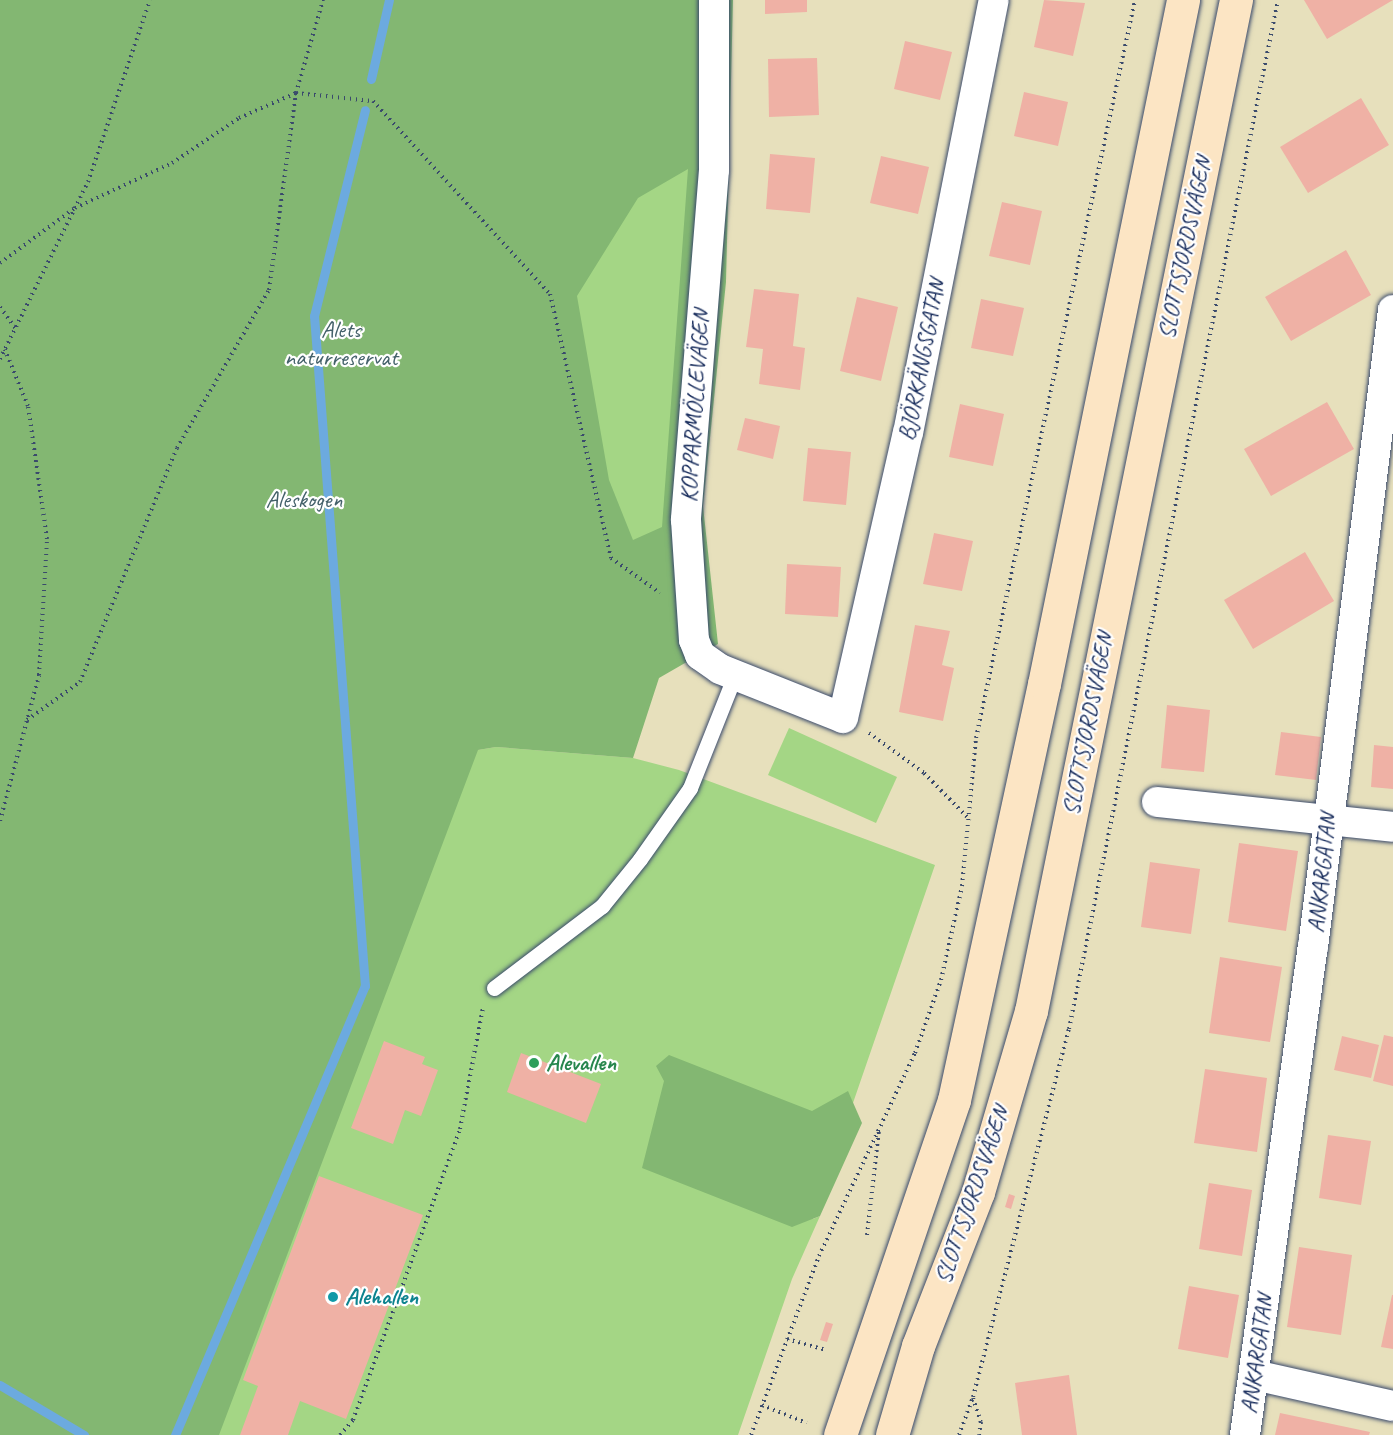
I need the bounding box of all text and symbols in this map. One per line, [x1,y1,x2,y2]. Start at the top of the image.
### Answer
street label: SLOTTSJORDSVÄGEN [1152,154,1218,342]
street label: BJÖRKÄNGSGATAN [892,277,952,443]
street label: KOPPARMÖLLEVÄGEN [674,309,716,503]
park label: Alets naturreservat [284,316,398,372]
park label: Aleskogen [266,486,342,514]
street label: SLOTTSJORDSVÄGEN [1056,630,1120,818]
street label: ANKARGATAN [1301,812,1343,934]
place label: Alevallen [546,1049,616,1077]
marker: Alevallen [527,1056,541,1070]
street label: SLOTTSJORDSVÄGEN [928,1103,1016,1287]
place label: Alehallen [345,1283,418,1311]
marker: Alehallen [326,1290,340,1304]
street label: ANKARGATAN [1234,1293,1280,1415]

